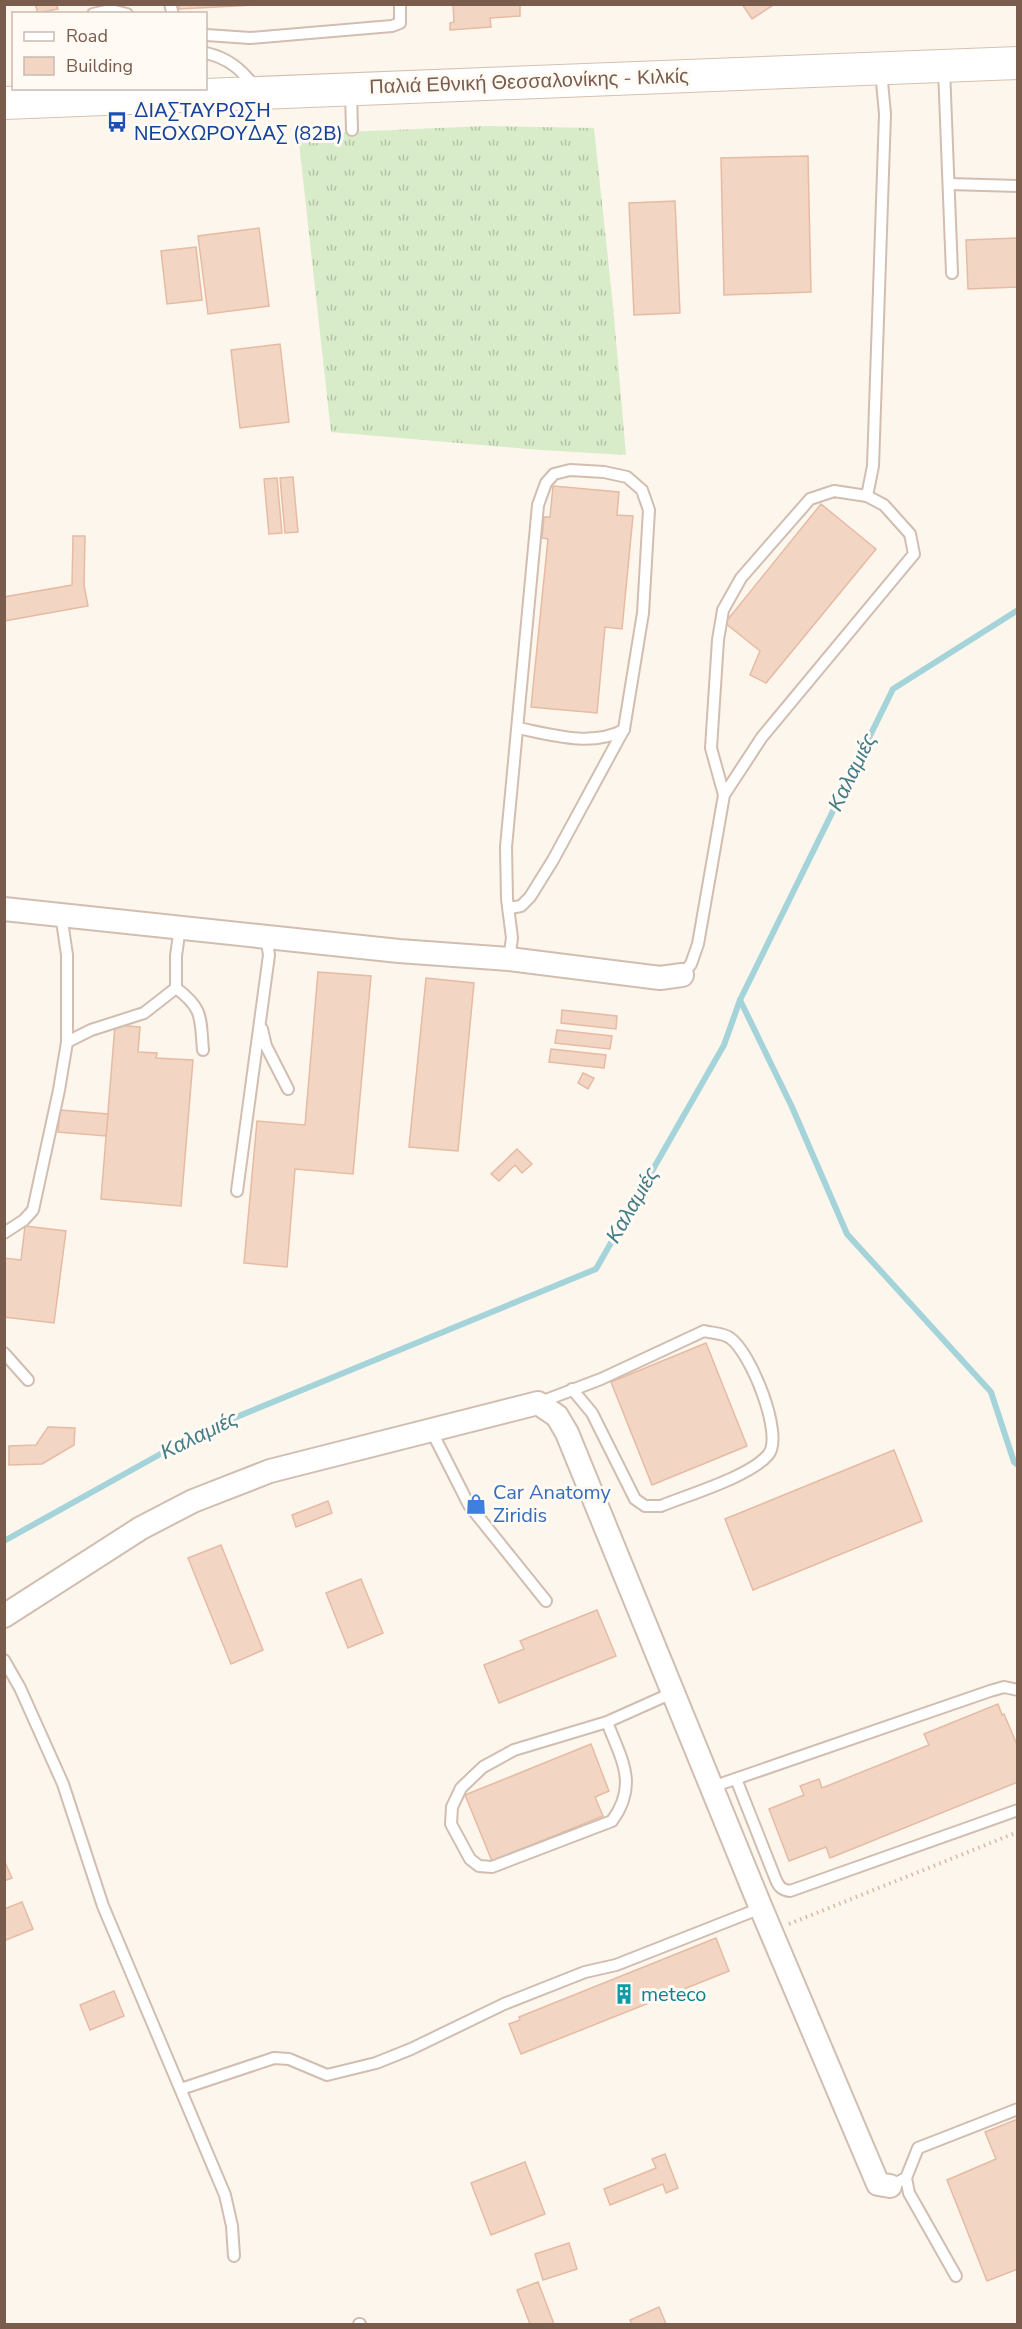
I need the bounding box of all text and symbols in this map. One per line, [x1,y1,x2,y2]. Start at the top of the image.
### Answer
legend [12,12,207,90]
text: Road [66,24,108,48]
text: Building [66,54,133,78]
street label: Παλιά Εθνική Θεσσαλονίκης - Κιλκίς [369,62,690,101]
place label: ΔΙΑΣΤΑΥΡΩΣΗ ΝΕΟΧΩΡΟΥΔΑΣ (82Β) [134,97,343,147]
bus stop icon: ΔΙΑΣΤΑΥΡΩΣΗ ΝΕΟΧΩΡΟΥΔΑΣ (82Β) [105,110,129,134]
water label: Καλαμιές [821,728,883,815]
water label: Καλαμιές [599,1161,665,1248]
water label: Καλαμιές [156,1404,243,1466]
place label: Car Anatomy Ziridis [493,1479,612,1529]
shop icon: Car Anatomy Ziridis [464,1492,488,1516]
place label: meteco [641,1981,706,2008]
building icon: meteco [612,1982,636,2006]

